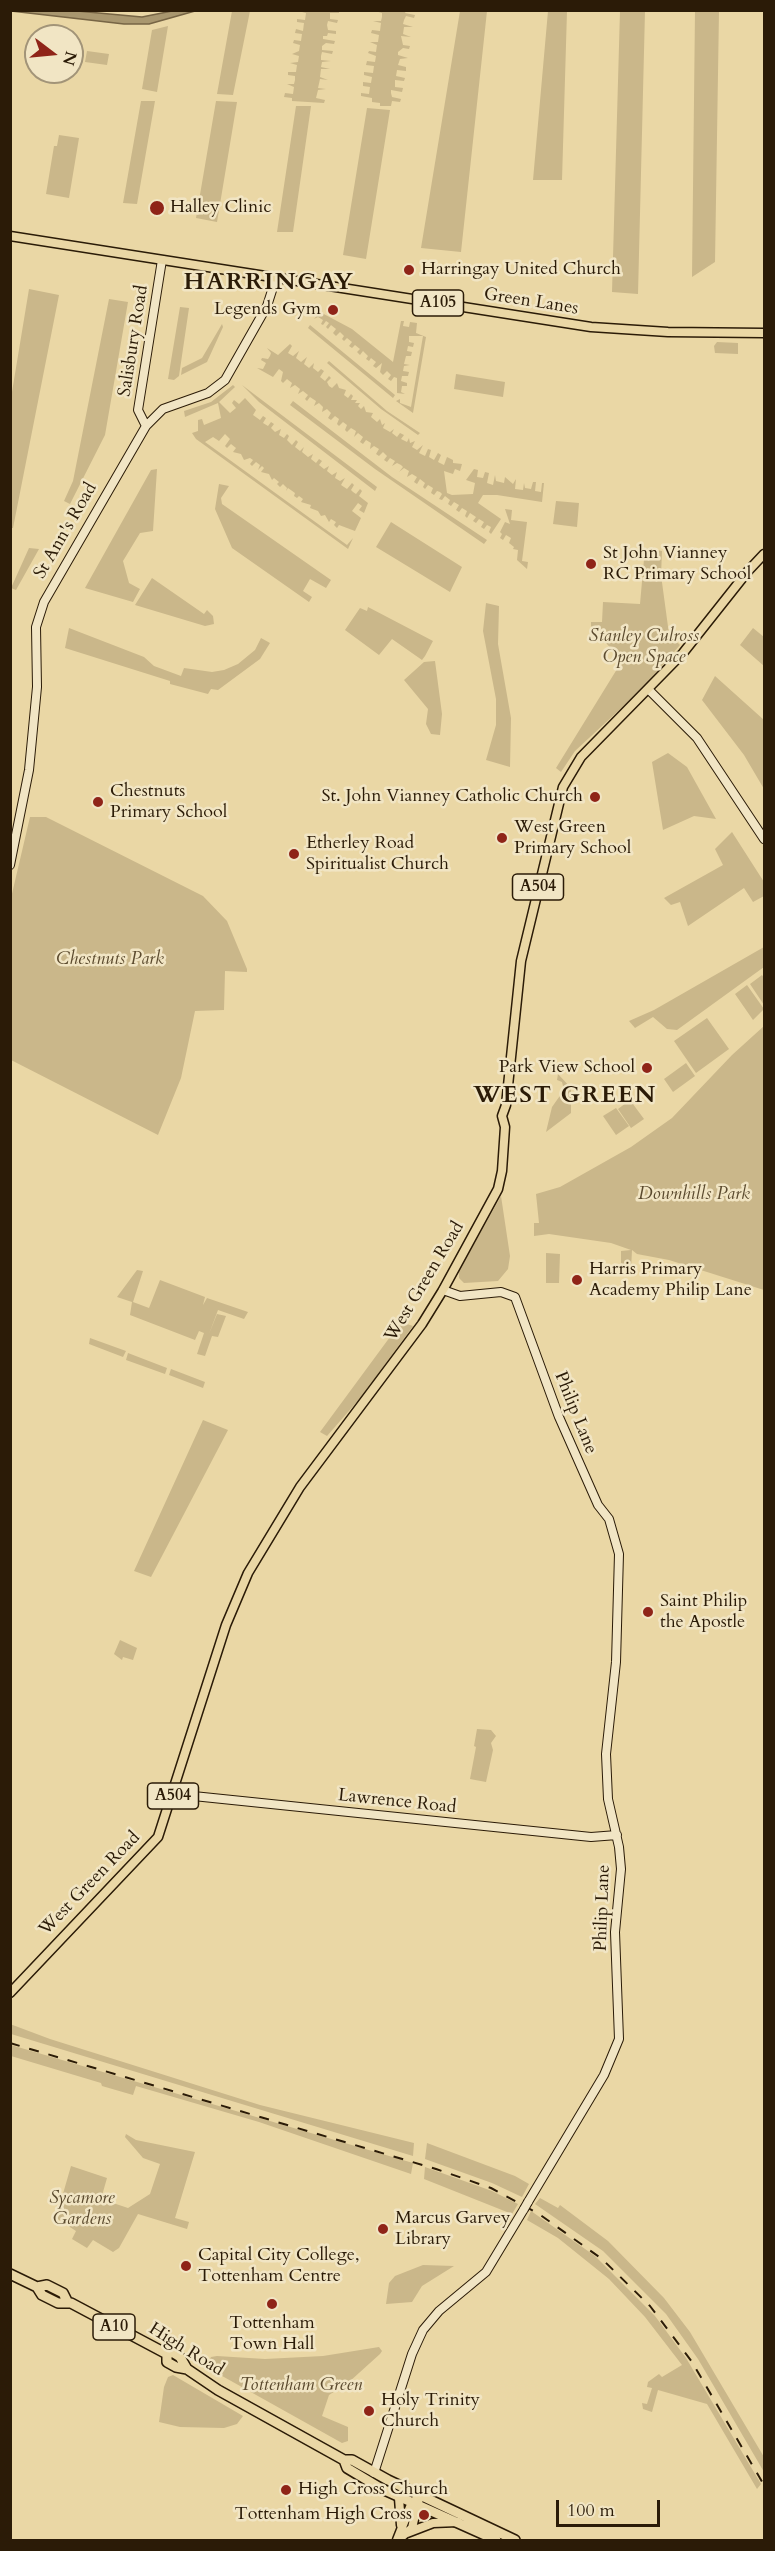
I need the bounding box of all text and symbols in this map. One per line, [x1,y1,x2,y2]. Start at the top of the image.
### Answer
north arrow [24,24,84,84]
text: N [57,49,82,68]
place label: Halley Clinic [170,197,271,219]
marker: Halley Clinic [148,199,166,217]
place label: Harringay United Church [421,259,621,281]
marker: Harringay United Church [402,263,416,277]
district label: HARRINGAY [184,269,354,297]
street label: Salisbury Road [115,284,153,398]
street label: Green Lanes [482,284,580,320]
road number: A105 [412,290,464,316]
place label: Legends Gym [214,299,321,321]
marker: Legends Gym [326,303,340,317]
street label: St Ann's Road [30,479,102,583]
place label: St John Vianney RC Primary School [603,543,751,586]
marker: St John Vianney RC Primary School [584,557,598,571]
park label: Stanley Culross Open Space [589,626,699,668]
place label: Chestnuts Primary School [110,781,227,824]
place label: St. John Vianney Catholic Church [321,786,583,808]
marker: St. John Vianney Catholic Church [588,790,602,804]
marker: Chestnuts Primary School [91,795,105,809]
place label: West Green Primary School [514,817,631,860]
marker: West Green Primary School [495,831,509,845]
place label: Etherley Road Spiritualist Church [306,833,449,876]
marker: Etherley Road Spiritualist Church [287,847,301,861]
road number: A504 [512,874,564,900]
park label: Chestnuts Park [56,949,164,971]
place label: Park View School [499,1057,635,1079]
marker: Park View School [640,1061,654,1075]
district label: WEST GREEN [473,1082,657,1110]
park label: Downhills Park [638,1184,750,1206]
street label: West Green Road [381,1218,469,1346]
place label: Harris Primary Academy Philip Lane [589,1259,752,1302]
marker: Harris Primary Academy Philip Lane [570,1273,584,1287]
street label: Philip Lane [549,1369,601,1457]
place label: Saint Philip the Apostle [660,1591,747,1634]
marker: Saint Philip the Apostle [641,1605,655,1619]
road number: A504 [148,1783,198,1809]
street label: Lawrence Road [337,1785,457,1819]
street label: West Green Road [35,1827,145,1941]
street label: Philip Lane [591,1864,615,1952]
park label: Sycamore Gardens [49,2188,115,2230]
place label: Marcus Garvey Library [395,2208,511,2250]
marker: Marcus Garvey Library [376,2222,390,2236]
place label: Capital City College, Tottenham Centre [198,2245,360,2288]
marker: Capital City College, Tottenham Centre [179,2259,193,2273]
marker: Tottenham Town Hall [265,2297,279,2311]
place label: Tottenham Town Hall [229,2313,315,2356]
road number: A10 [93,2314,135,2340]
street label: High Road [144,2318,228,2382]
park label: Tottenham Green [240,2375,362,2397]
place label: Holy Trinity Church [381,2390,480,2432]
marker: Holy Trinity Church [362,2404,376,2418]
place label: High Cross Church [298,2479,448,2501]
marker: High Cross Church [279,2483,293,2497]
scale bar [559,2488,662,2526]
text: 100 m [567,2498,615,2523]
place label: Tottenham High Cross [235,2504,412,2526]
marker: Tottenham High Cross [417,2508,431,2522]

